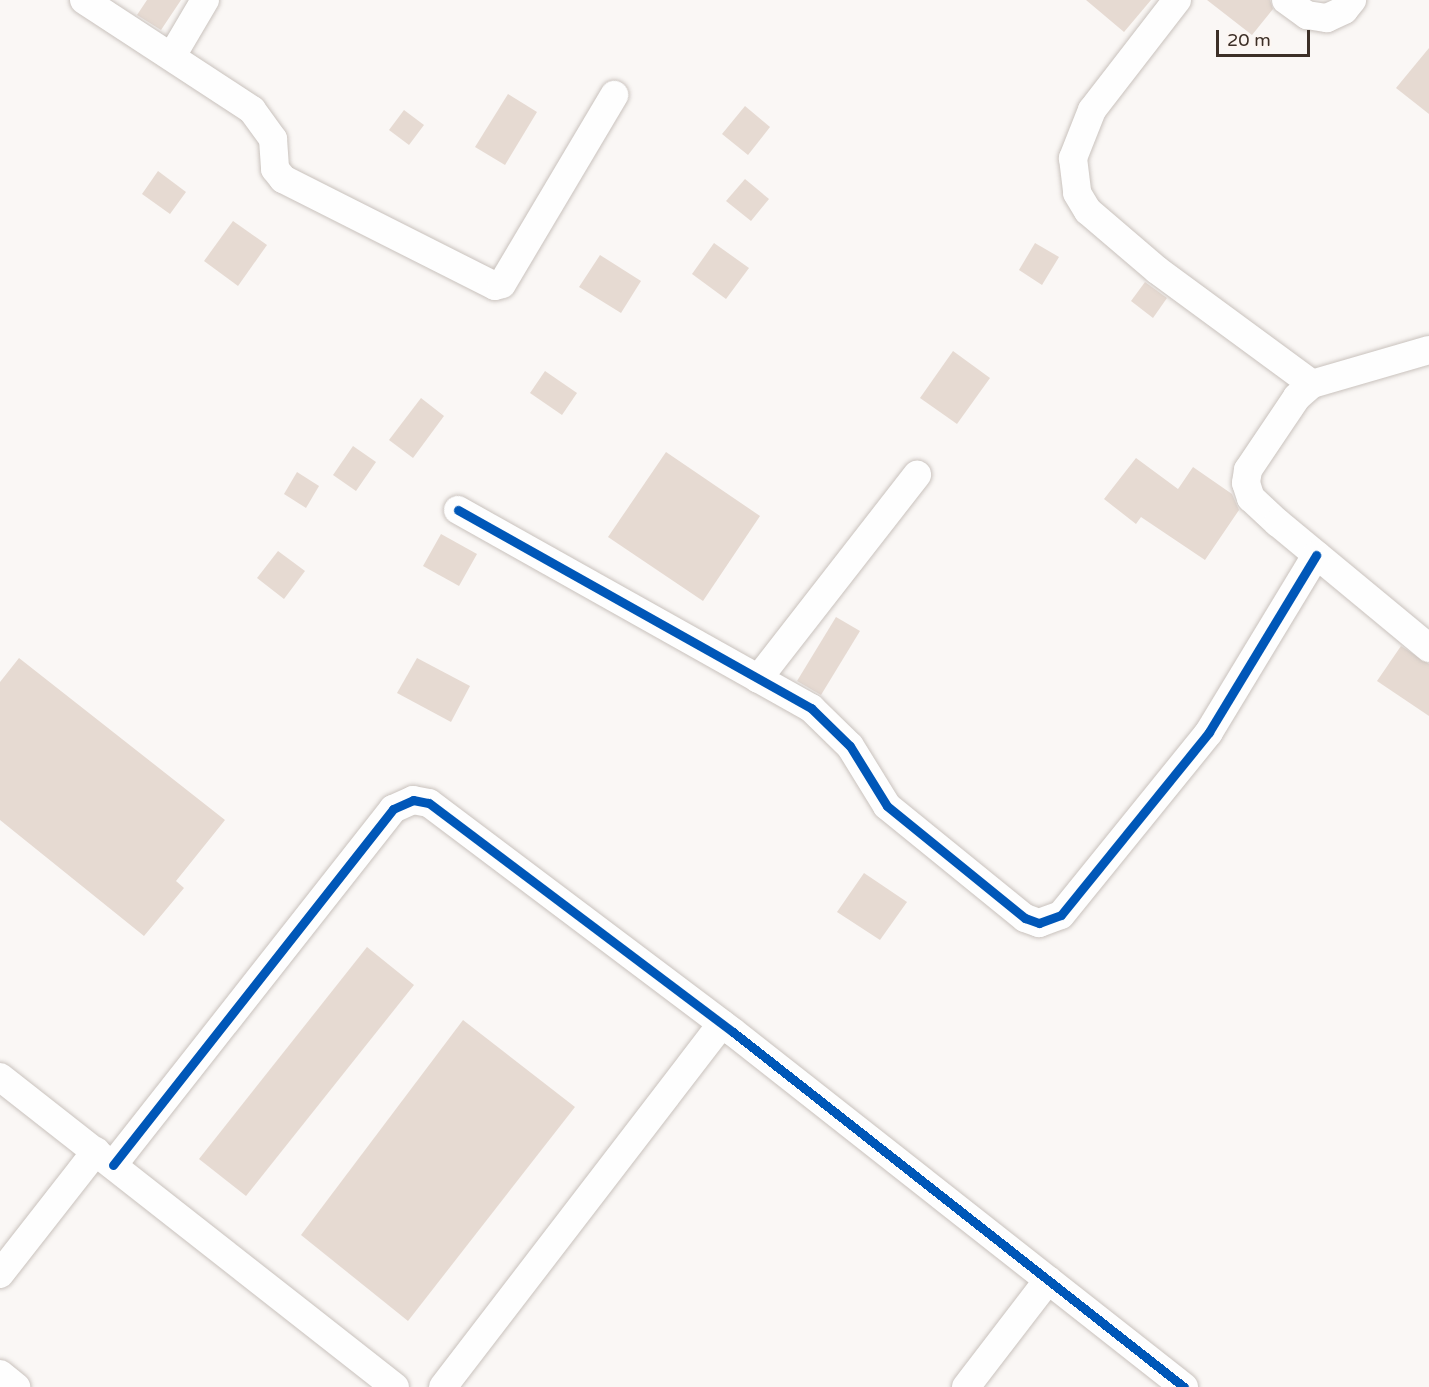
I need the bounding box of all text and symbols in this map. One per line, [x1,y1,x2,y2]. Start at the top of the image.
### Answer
scale bar [1219,18,1314,56]
text: 20 m [1227,29,1271,51]

